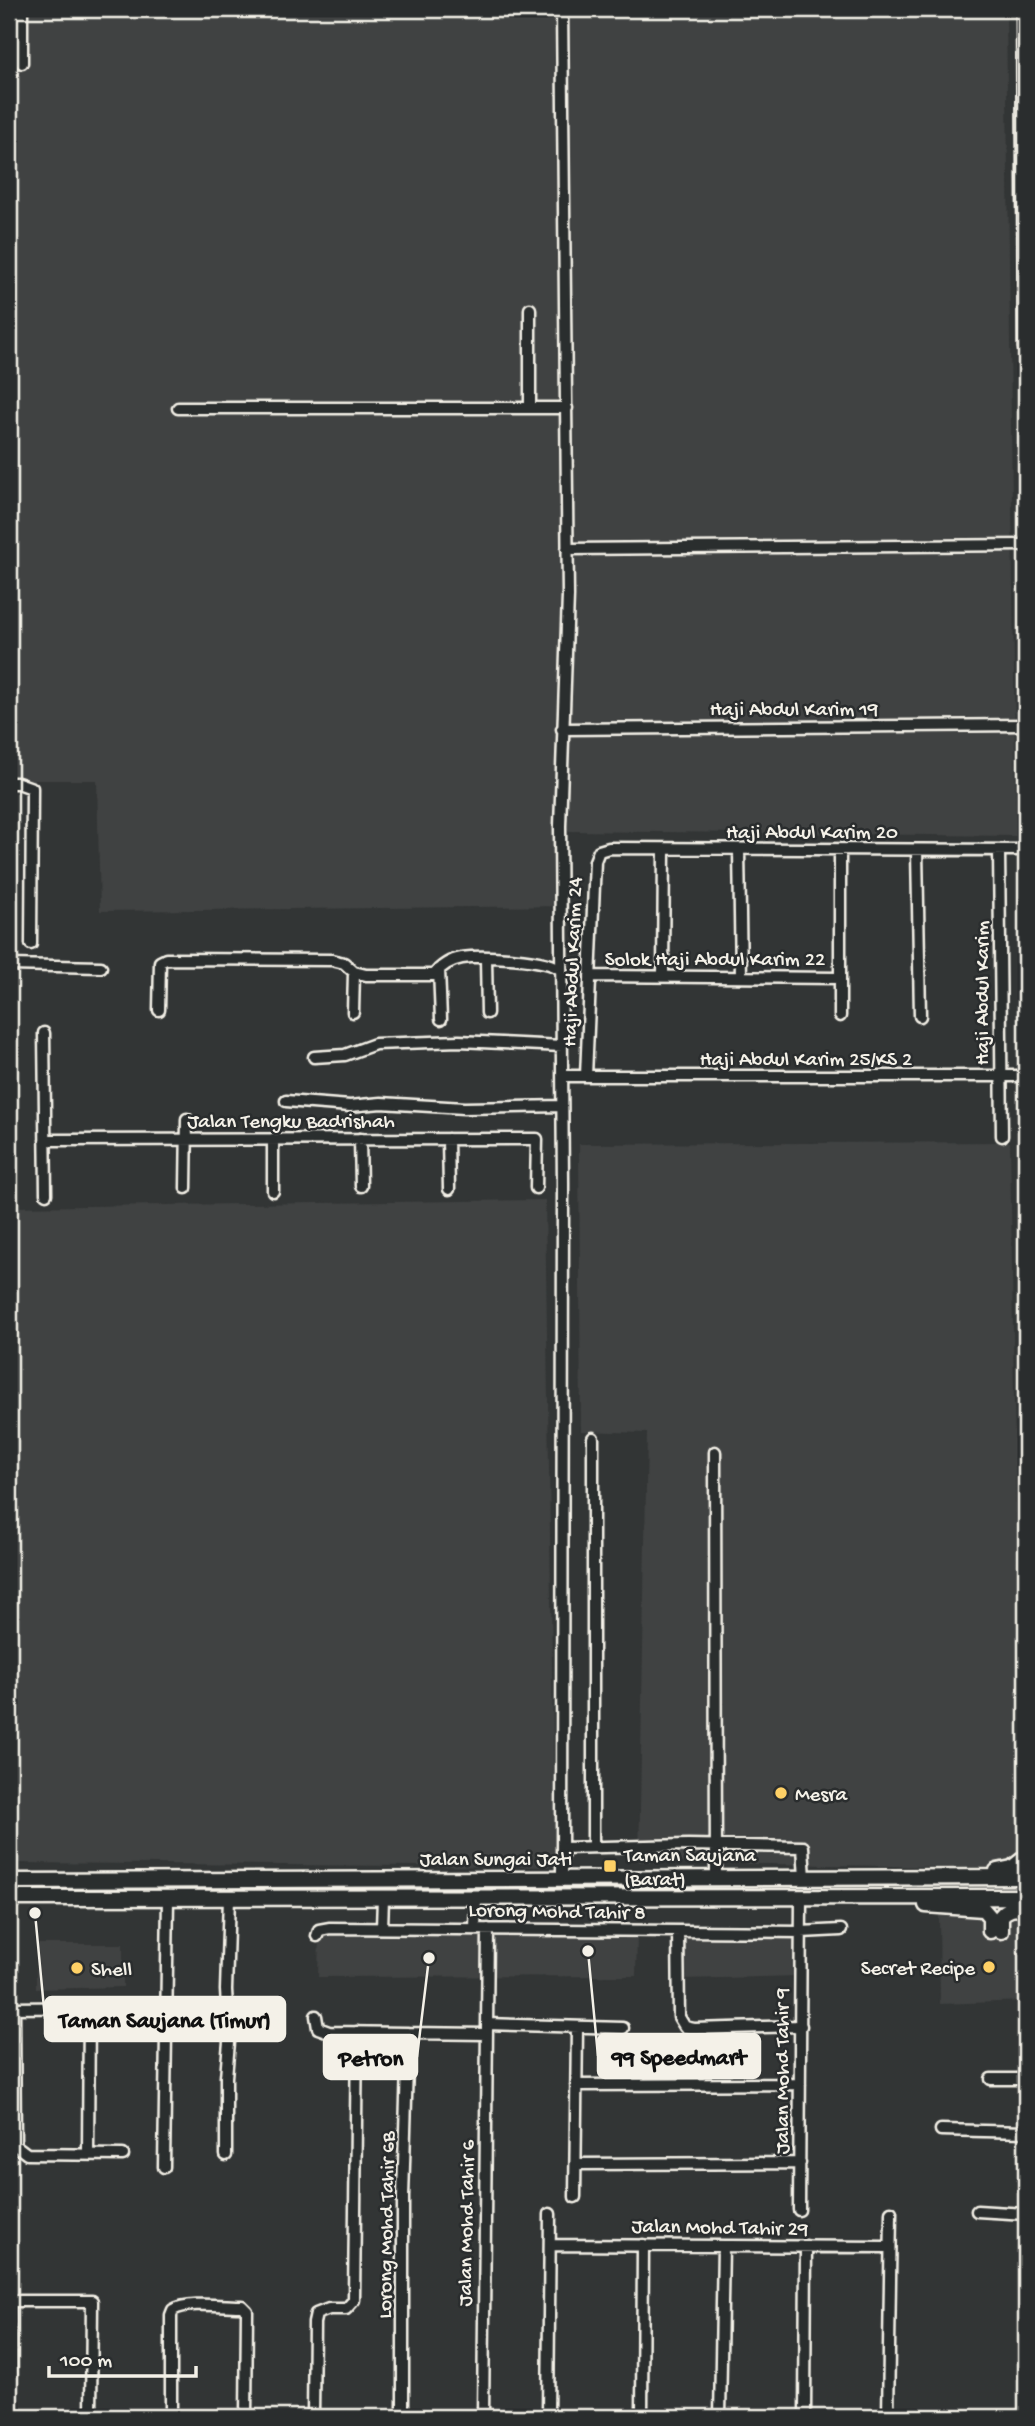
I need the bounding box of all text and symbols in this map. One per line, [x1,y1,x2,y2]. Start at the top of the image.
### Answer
street label: Haji Abdul Karim 19 [710,699,879,724]
street label: Haji Abdul Karim 20 [726,822,898,847]
street label: Haji Abdul Karim 24 [559,877,590,1047]
street label: Haji Abdul Karim [972,921,997,1065]
street label: Solok Haji Abdul Karim 22 [605,949,825,974]
street label: Haji Abdul Karim 25/KS 2 [700,1049,912,1074]
street label: Jalan Tengku Badrishah [187,1111,395,1136]
place label: Mesra [795,1784,849,1809]
marker: Mesra [773,1785,789,1801]
place label: Taman Saujana (Barat) [623,1845,757,1894]
street label: Jalan Sungai Jati [420,1849,572,1874]
marker: Taman Saujana (Barat) [602,1858,618,1874]
street label: Lorong Mohd Tahir 8 [468,1899,646,1928]
place label: Secret Recipe [861,1958,976,1983]
place label: Shell [91,1959,132,1984]
marker: Secret Recipe [981,1959,997,1975]
marker: Shell [69,1960,85,1976]
street label: Jalan Mohd Tahir 9 [772,1987,797,2154]
callout: Taman Saujana (Timur) [45,1997,285,2041]
text: Taman Saujana (Timur) [57,2009,271,2036]
callout: 99 Speedmart [598,2034,760,2078]
callout: Petron [324,2035,417,2079]
text: 99 Speedmart [611,2046,749,2073]
text: Petron [337,2047,405,2074]
street label: Lorong Mohd Tahir 6B [374,2130,403,2319]
street label: Jalan Mohd Tahir 6 [455,2139,482,2307]
street label: Jalan Mohd Tahir 29 [631,2215,809,2244]
scale bar [49,2335,196,2379]
text: 100 m [59,2350,112,2375]

